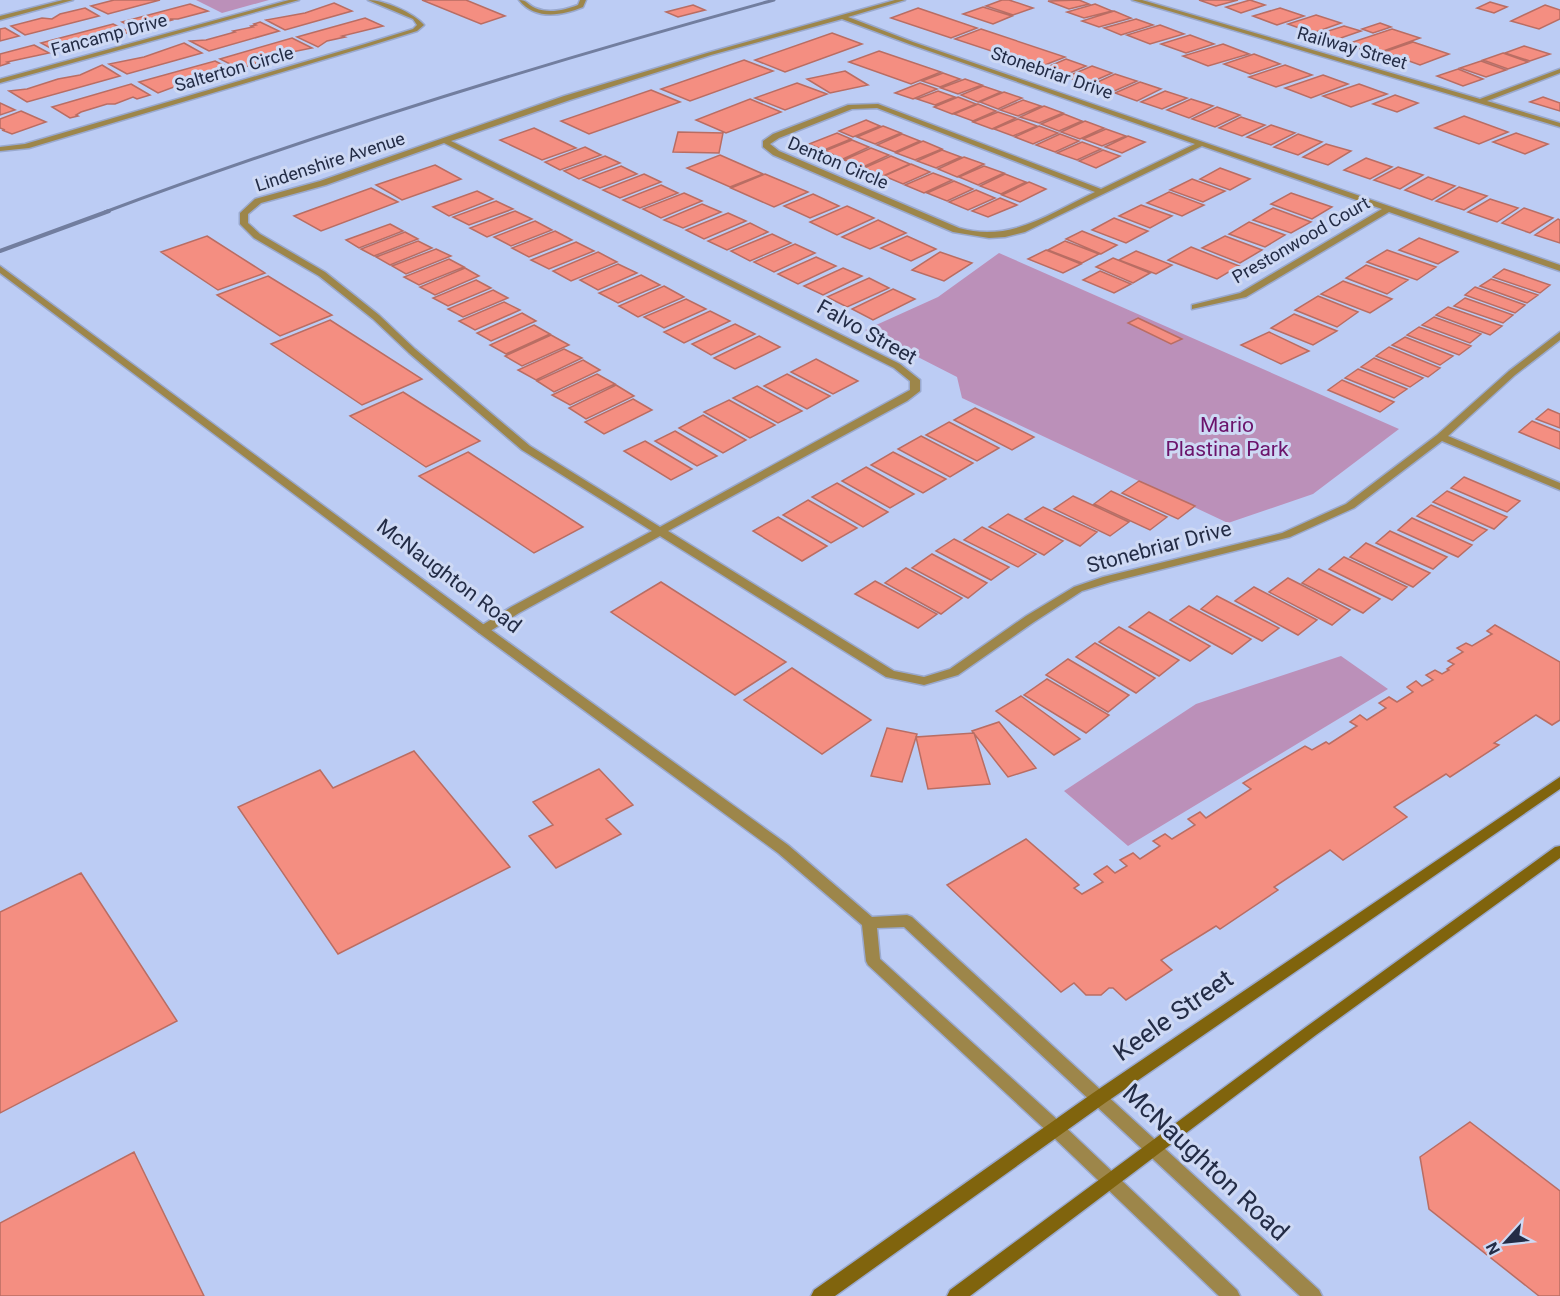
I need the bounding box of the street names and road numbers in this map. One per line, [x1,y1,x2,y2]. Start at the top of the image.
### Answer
street label: Fancamp Drive [48,9,169,60]
street label: Railway Street [1295,22,1410,73]
street label: Salterton Circle [172,42,296,96]
street label: Stonebriar Drive [988,42,1116,103]
street label: Lindenshire Avenue [252,127,407,196]
street label: Denton Circle [785,132,892,193]
street label: Prestonwood Court [1228,192,1373,287]
street label: Falvo Street [813,295,921,369]
street label: McNaughton Road [372,514,526,638]
street label: Stonebriar Drive [1084,516,1234,578]
street label: Keele Street [1108,963,1238,1067]
street label: McNaughton Road [1117,1077,1295,1247]

